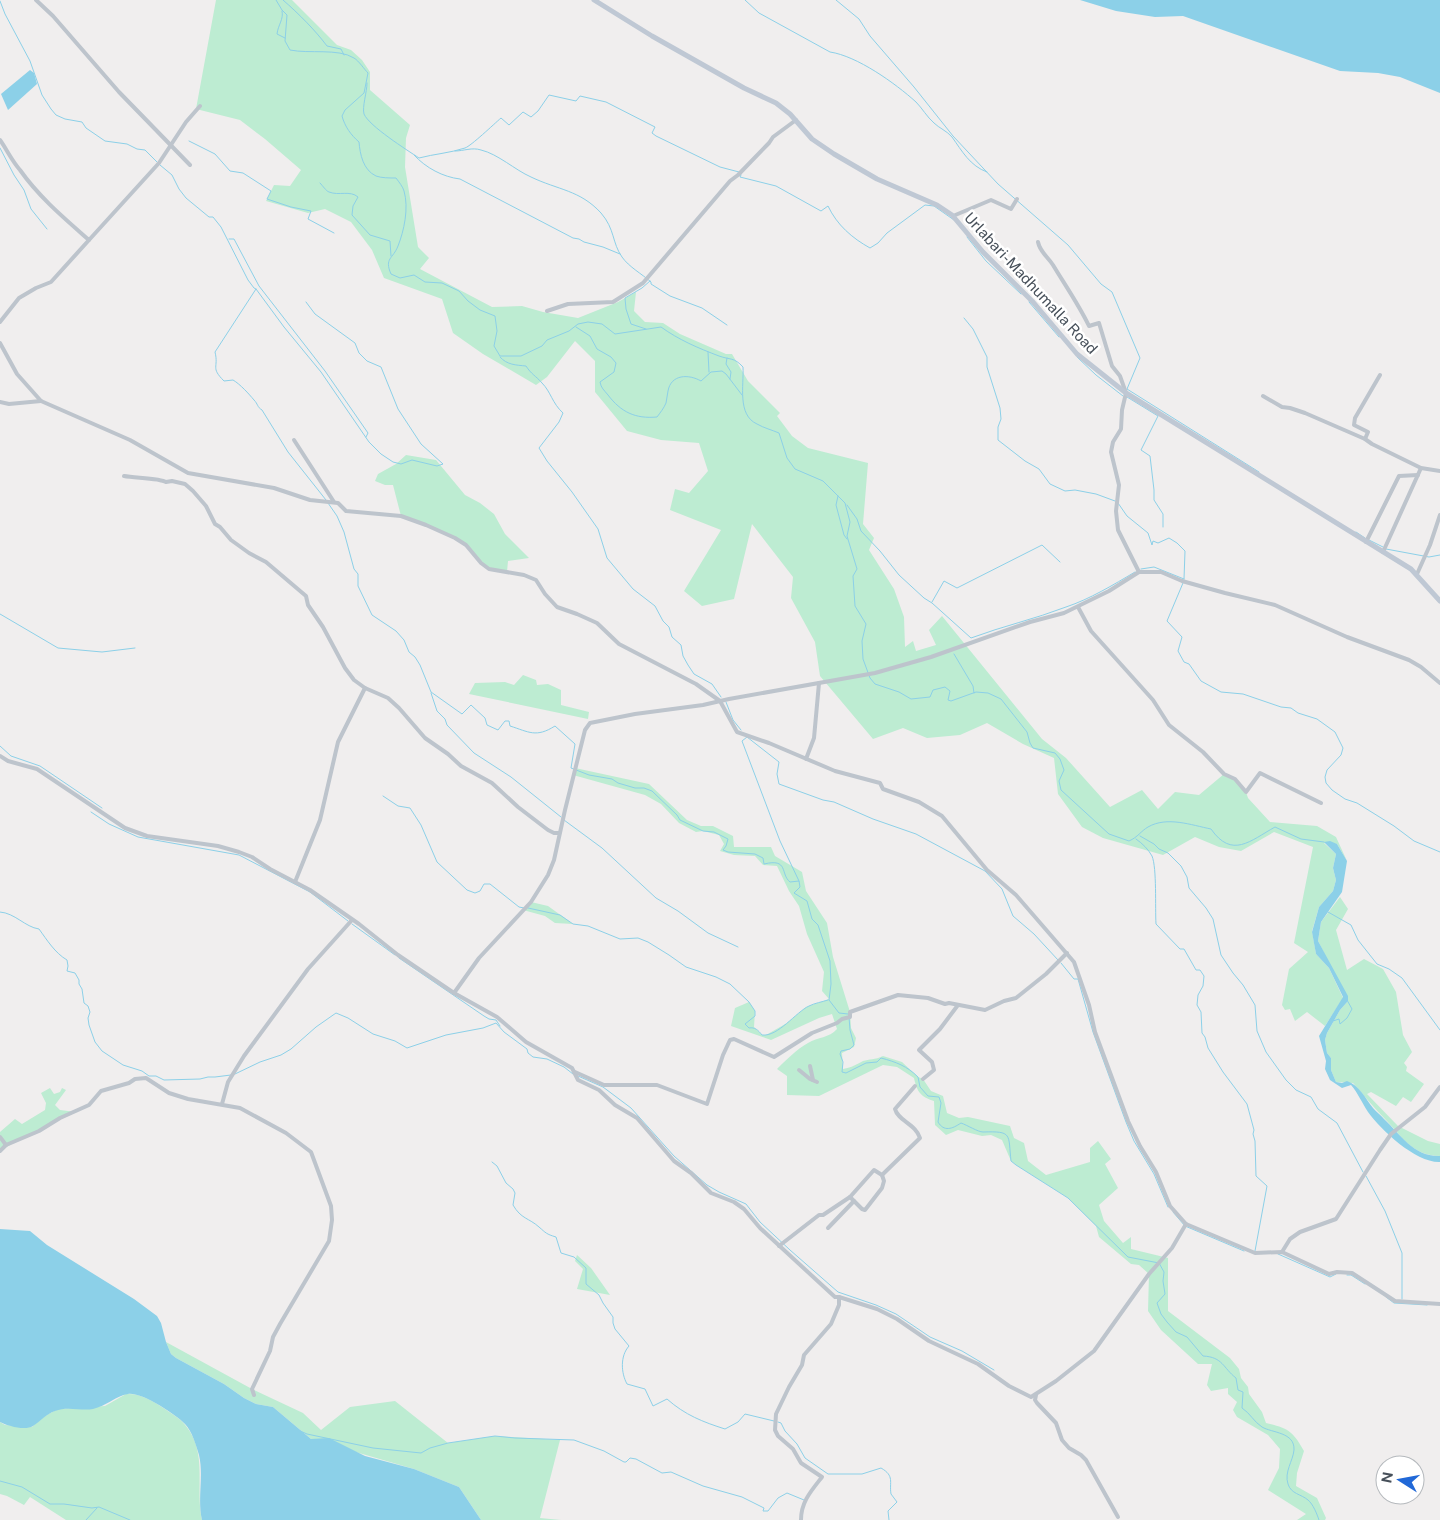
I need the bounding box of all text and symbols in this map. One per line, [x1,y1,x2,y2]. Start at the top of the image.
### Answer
street label: Urlabari-Madhumalla Road [961,209,1101,357]
north arrow [1375,1455,1425,1505]
text: N [1378,1471,1396,1484]

